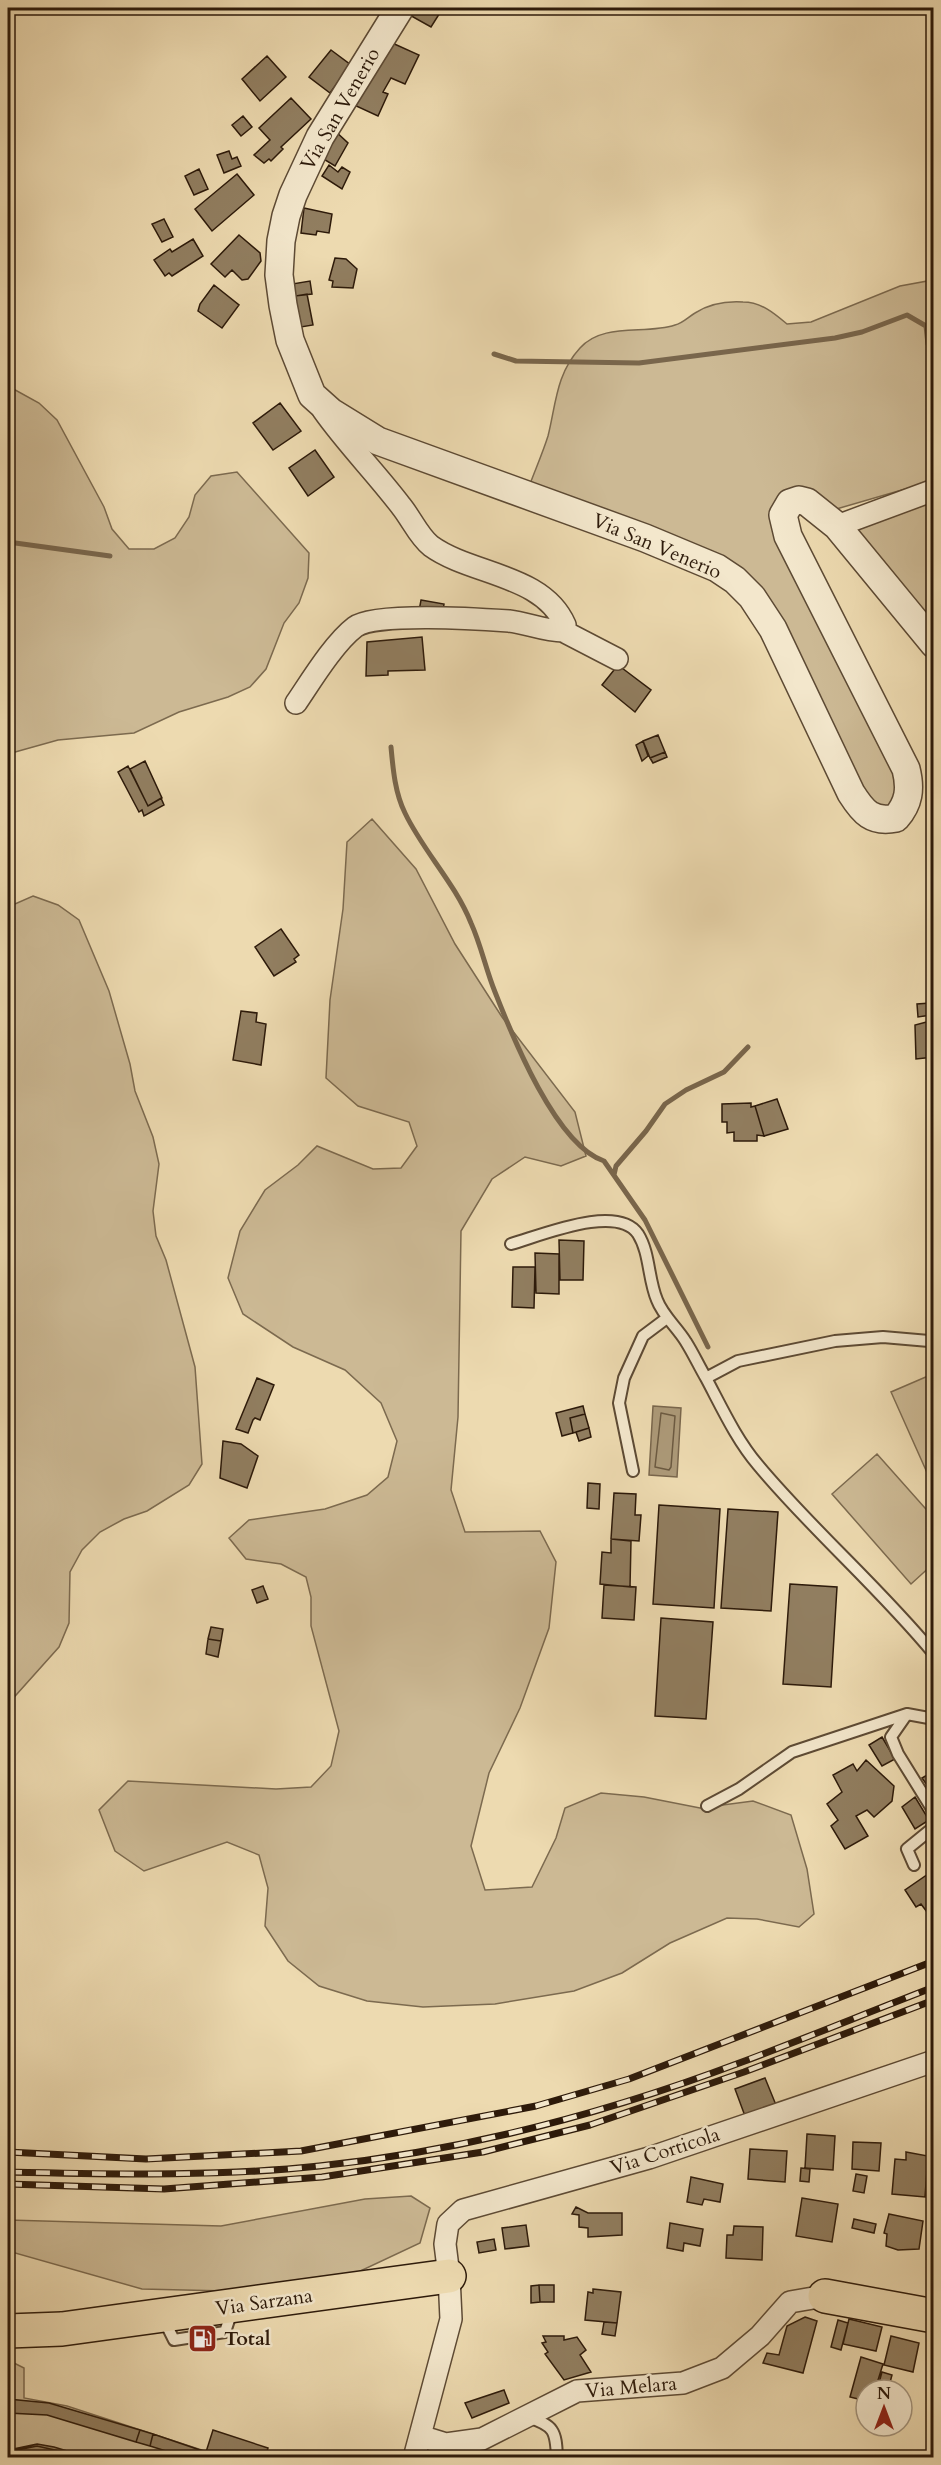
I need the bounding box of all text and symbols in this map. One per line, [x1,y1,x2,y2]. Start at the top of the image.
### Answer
street label: Via San Venerio [294,42,386,175]
street label: Via San Venerio [588,507,726,585]
street label: Via Corticola [607,2121,723,2181]
street label: Via Sarzana [214,2282,315,2322]
fuel station icon: Total [187,2322,219,2354]
place label: Total [224,2325,271,2352]
street label: Via Melara [584,2370,678,2404]
north arrow [854,2378,914,2438]
text: N [877,2383,891,2405]

